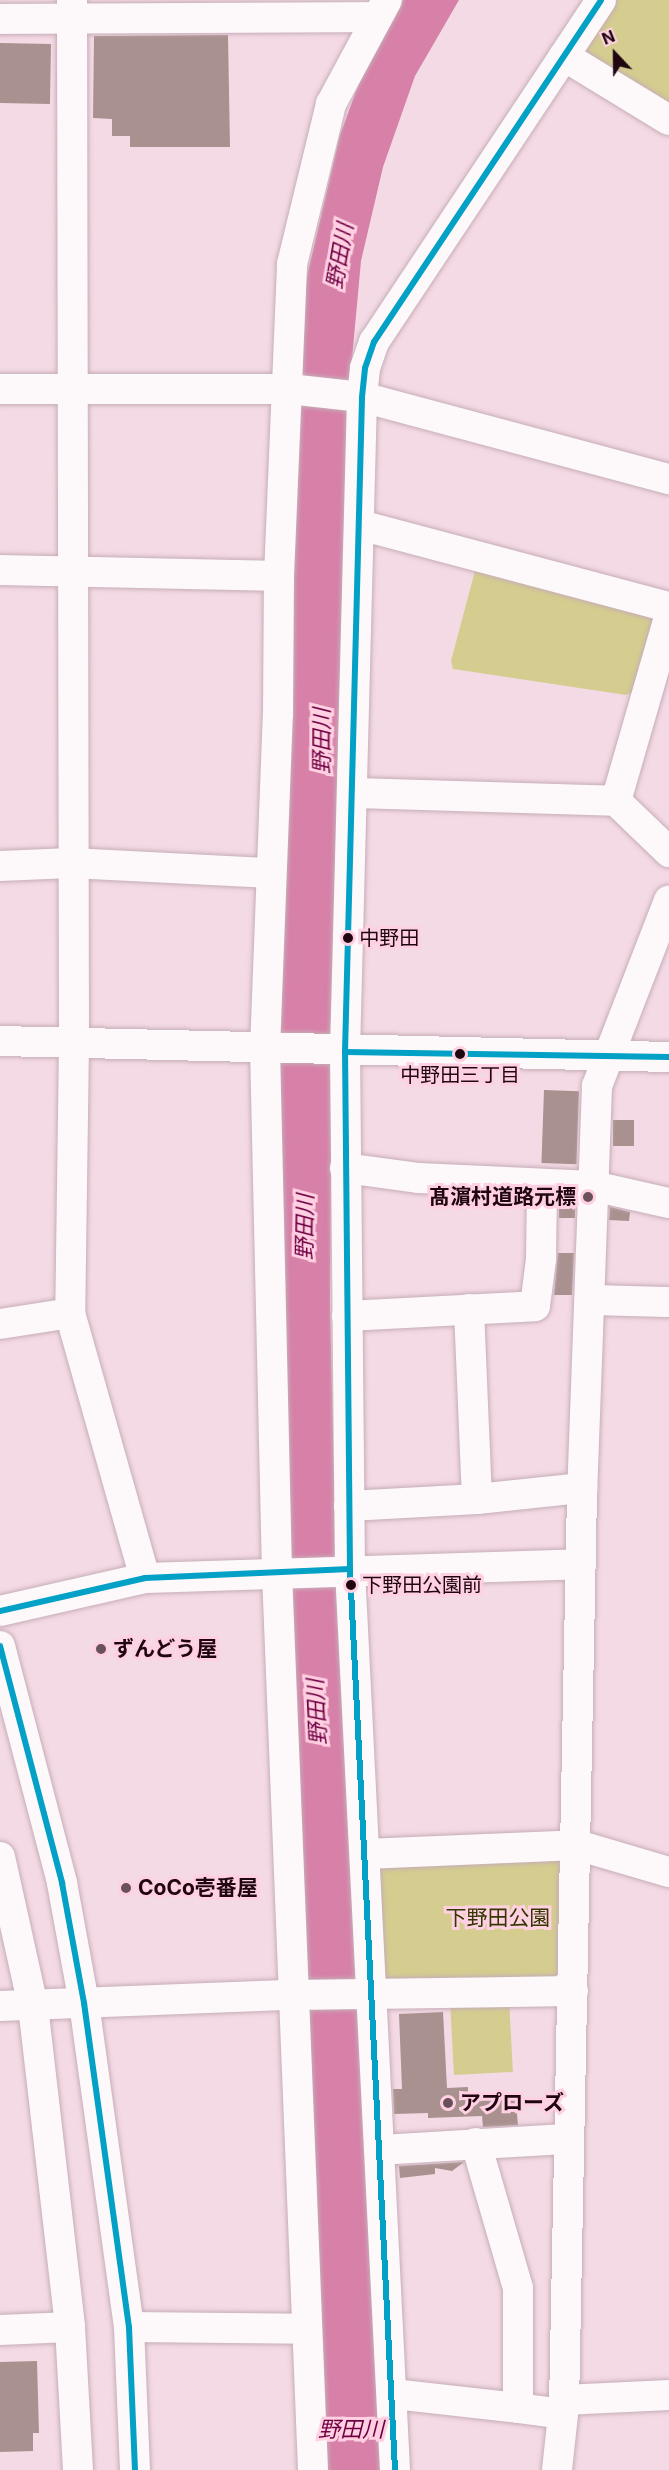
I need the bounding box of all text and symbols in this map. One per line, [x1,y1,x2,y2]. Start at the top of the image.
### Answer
north arrow [585,24,645,84]
text: N [599,26,618,49]
water label: 野田川 [321,221,359,291]
water label: 野田川 [309,708,335,774]
place label: 中野田 [359,926,419,950]
marker: 中野田 [342,932,354,944]
marker: 中野田三丁目 [454,1048,466,1060]
place label: 中野田三丁目 [400,1063,520,1087]
place label: 髙濵村道路元標 [429,1184,576,1210]
marker: 髙濵村道路元標 [581,1190,595,1204]
water label: 野田川 [291,1194,319,1260]
place label: 下野田公園前 [362,1573,482,1597]
marker: 下野田公園前 [345,1579,357,1591]
place label: ずんどう屋 [113,1636,218,1662]
marker: ずんどう屋 [94,1642,108,1656]
water label: 野田川 [302,1678,332,1746]
place label: CoCo壱番屋 [138,1875,258,1901]
marker: CoCo壱番屋 [119,1881,133,1895]
park label: 下野田公園 [446,1905,550,1931]
place label: アプローズ [460,2090,565,2116]
marker: アプローズ [441,2096,455,2110]
water label: 野田川 [318,2417,384,2443]

